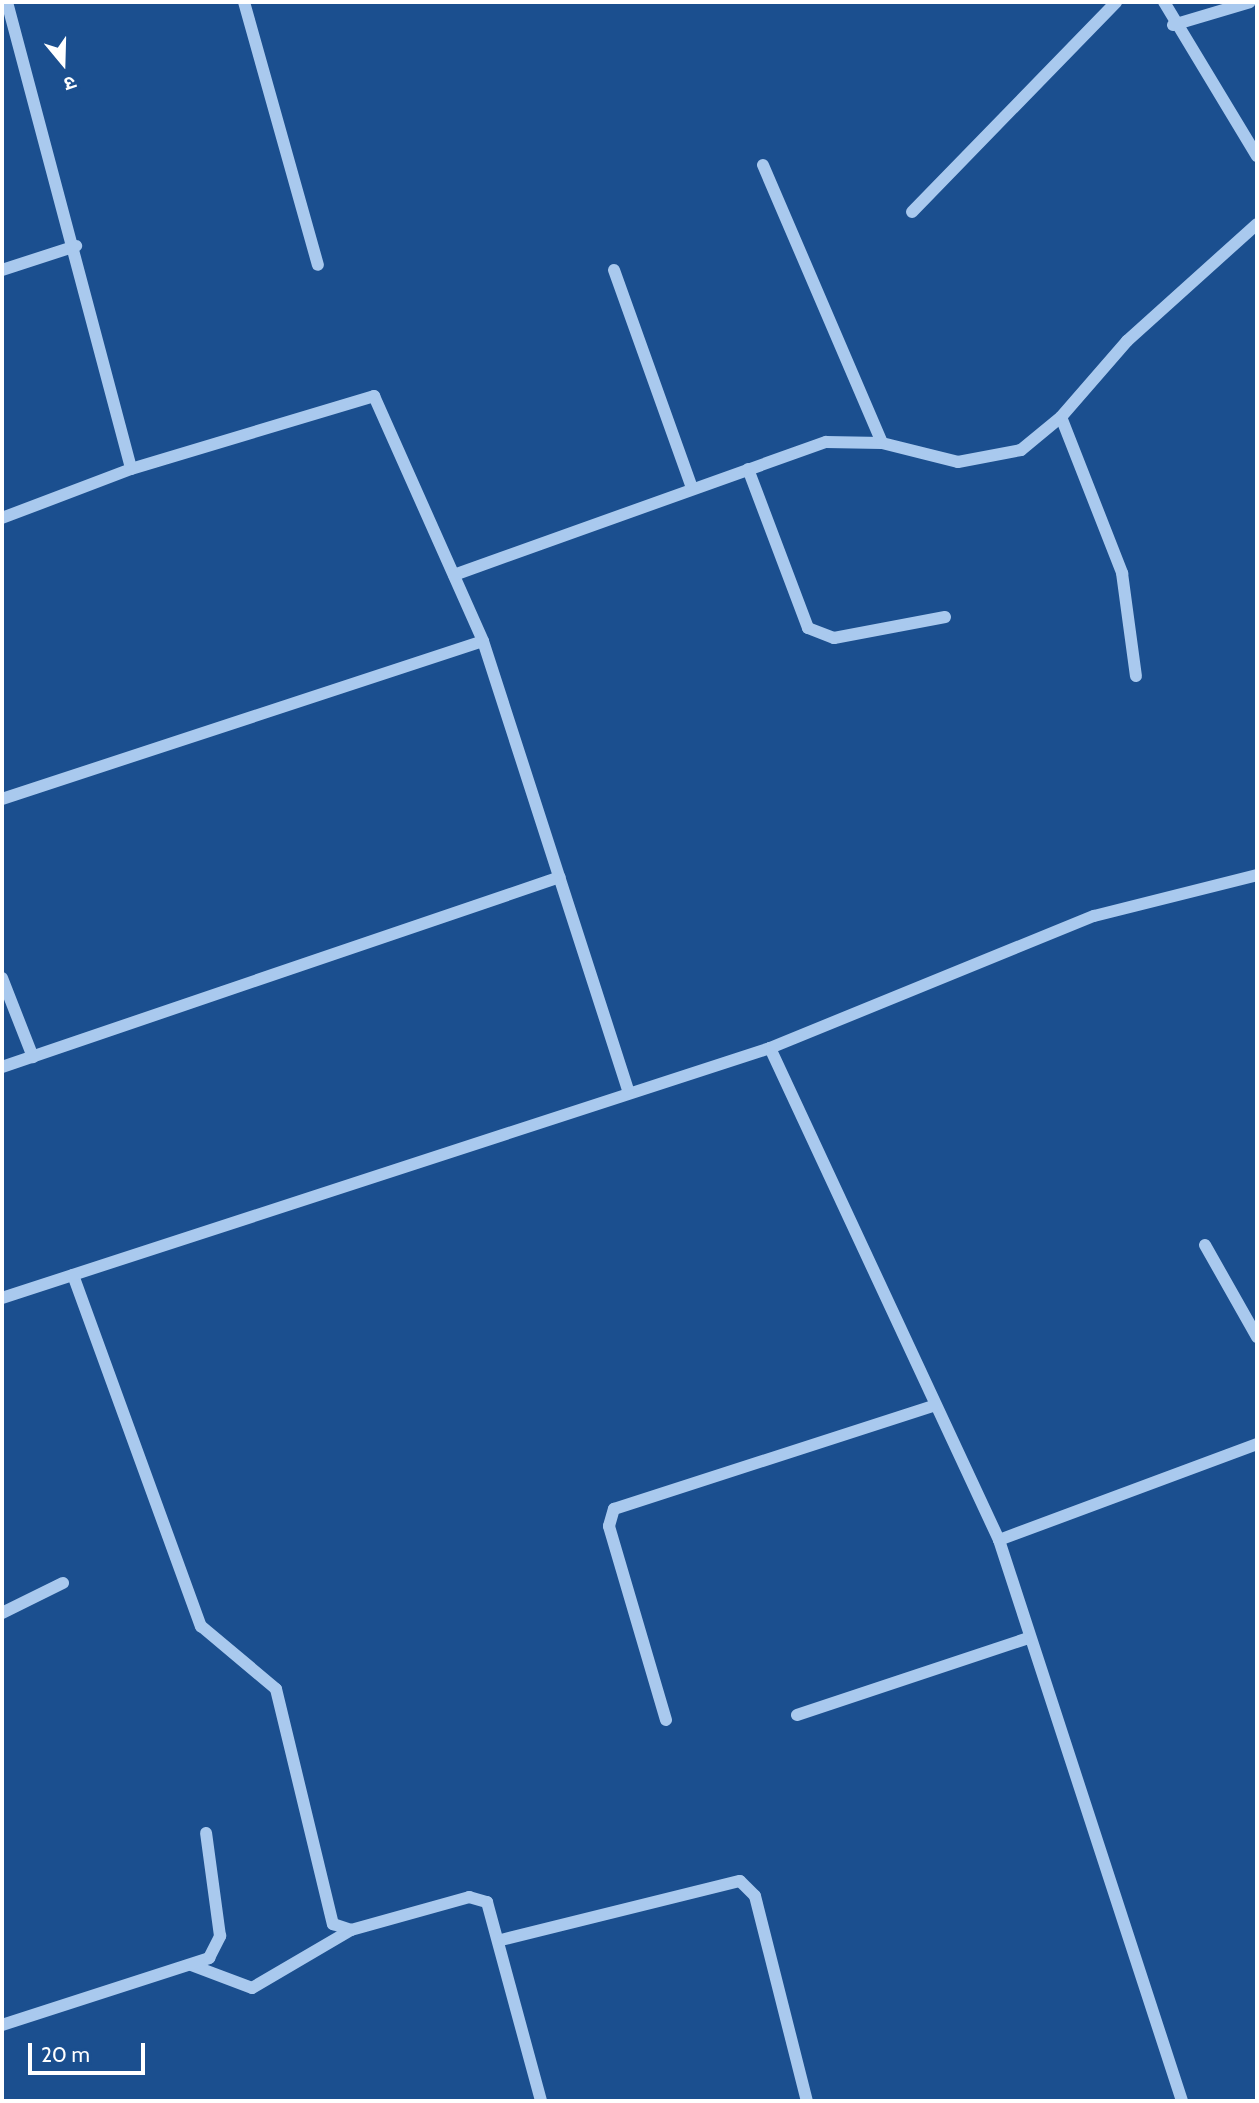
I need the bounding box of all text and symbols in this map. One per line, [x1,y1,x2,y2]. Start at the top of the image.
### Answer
north arrow [28,28,98,98]
text: उ [61,71,79,96]
scale bar [32,2030,149,2074]
text: 20 m [41,2042,90,2067]

